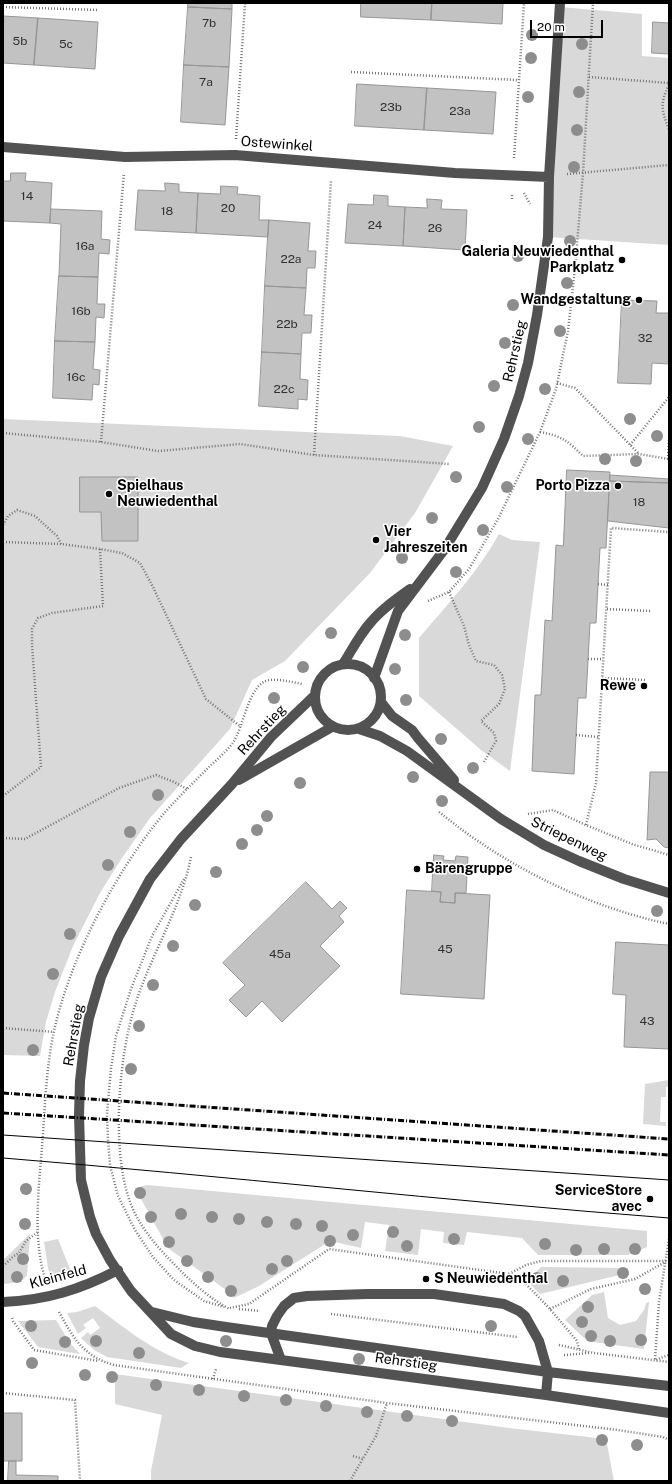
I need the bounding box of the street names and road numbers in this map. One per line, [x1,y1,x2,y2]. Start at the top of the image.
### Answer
street label: Ostewinkel [240,133,314,155]
street label: Rehrstieg [500,318,530,384]
street label: Rehrstieg [234,701,290,759]
street label: Striepenweg [528,813,610,865]
street label: Rehrstieg [60,1002,88,1068]
street label: Kleinfeld [28,1261,88,1293]
street label: Rehrstieg [374,1349,438,1375]

